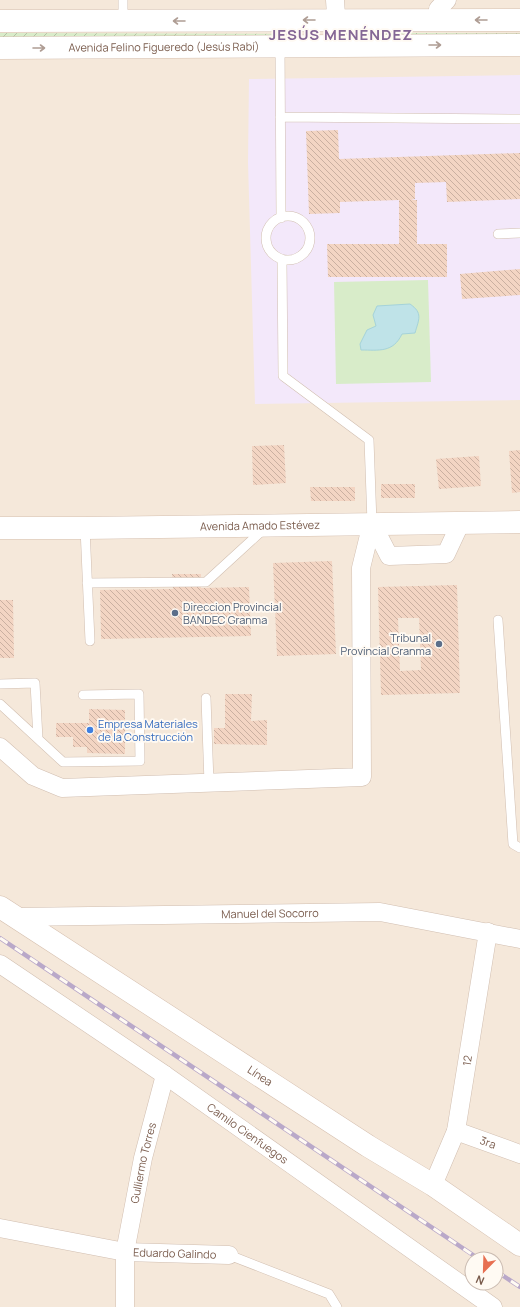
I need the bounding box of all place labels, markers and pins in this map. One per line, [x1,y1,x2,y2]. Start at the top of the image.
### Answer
place label: Direccion Provincial BANDEC Granma [183,599,282,627]
marker: Direccion Provincial BANDEC Granma [170,608,180,618]
place label: Tribunal Provincial Granma [341,630,431,658]
marker: Tribunal Provincial Granma [434,639,444,649]
place label: Empresa Materiales de la Construcción [98,716,198,744]
marker: Empresa Materiales de la Construcción [85,725,95,735]

